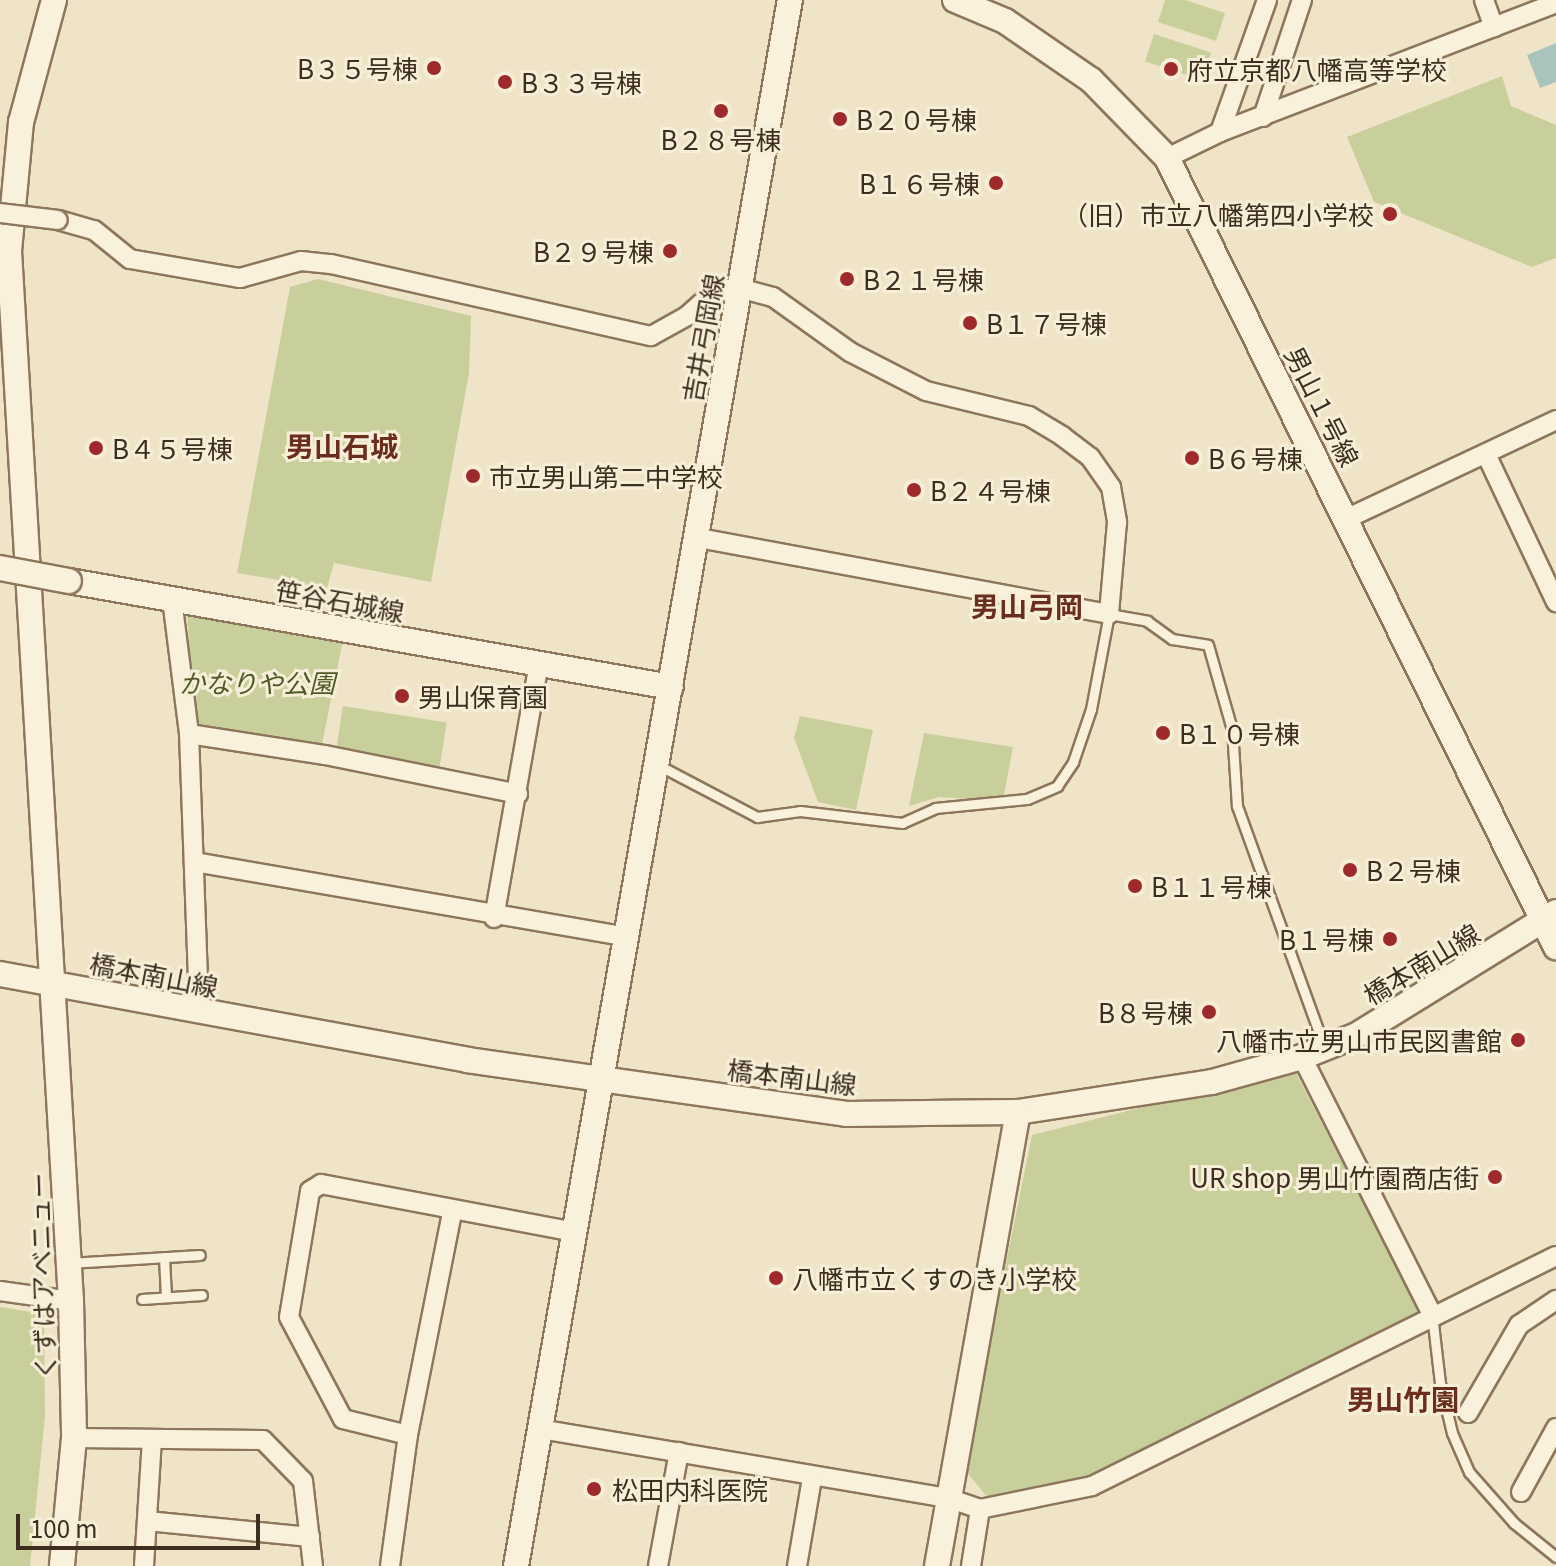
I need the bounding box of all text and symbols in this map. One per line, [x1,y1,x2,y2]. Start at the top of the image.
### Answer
place label: B３５号棟 [297,52,418,84]
place label: 府立京都八幡高等学校 [1187,53,1447,85]
marker: B３５号棟 [425,59,443,77]
marker: 府立京都八幡高等学校 [1162,60,1180,78]
place label: B３３号棟 [521,66,642,98]
marker: B３３号棟 [496,73,514,91]
marker: B２８号棟 [712,102,730,120]
place label: B２０号棟 [856,103,977,135]
marker: B２０号棟 [831,110,849,128]
place label: B２８号棟 [660,123,782,155]
place label: B１６号棟 [859,167,980,199]
marker: B１６号棟 [987,174,1005,192]
place label: （旧）市立八幡第四小学校 [1062,198,1374,230]
marker: （旧）市立八幡第四小学校 [1381,205,1399,223]
place label: B２９号棟 [533,235,654,267]
marker: B２９号棟 [661,242,679,260]
place label: B２１号棟 [863,263,984,295]
marker: B２１号棟 [838,270,856,288]
street label: 吉井弓岡線 [675,271,729,405]
place label: B１７号棟 [986,307,1107,339]
marker: B１７号棟 [961,314,979,332]
street label: 男山１号線 [1280,341,1366,471]
district label: 男山石城 [286,428,398,462]
place label: B４５号棟 [112,432,233,464]
marker: B４５号棟 [87,439,105,457]
place label: B６号棟 [1208,442,1303,474]
marker: B６号棟 [1183,449,1201,467]
place label: 市立男山第二中学校 [489,460,723,492]
marker: 市立男山第二中学校 [464,467,482,485]
place label: B２４号棟 [930,474,1051,506]
marker: B２４号棟 [905,481,923,499]
street label: 笹谷石城線 [273,573,407,627]
district label: 男山弓岡 [971,588,1083,622]
park label: かなりや公園 [179,666,335,698]
place label: 男山保育園 [418,680,548,712]
marker: 男山保育園 [393,687,411,705]
place label: B１０号棟 [1179,717,1300,749]
marker: B１０号棟 [1154,724,1172,742]
place label: B２号棟 [1366,854,1461,886]
marker: B２号棟 [1341,861,1359,879]
place label: B１１号棟 [1151,870,1272,902]
marker: B１１号棟 [1126,877,1144,895]
street label: 橋本南山線 [1357,916,1485,1010]
place label: B１号棟 [1279,923,1374,955]
marker: B１号棟 [1381,930,1399,948]
street label: 橋本南山線 [87,946,221,1002]
place label: B８号棟 [1098,996,1193,1028]
marker: B８号棟 [1200,1003,1218,1021]
place label: 八幡市立男山市民図書館 [1216,1024,1502,1056]
marker: 八幡市立男山市民図書館 [1509,1031,1527,1049]
street label: 橋本南山線 [726,1053,858,1099]
place label: UR shop 男山竹園商店街 [1190,1161,1479,1193]
marker: UR shop 男山竹園商店街 [1486,1168,1504,1186]
street label: くずはアベニュー [22,1172,60,1380]
place label: 八幡市立くすのき小学校 [792,1262,1078,1294]
marker: 八幡市立くすのき小学校 [767,1269,785,1287]
district label: 男山竹園 [1347,1381,1459,1415]
place label: 松田内科医院 [612,1473,768,1505]
marker: 松田内科医院 [583,1478,605,1500]
scale bar [20,1498,264,1548]
text: 100 m [30,1510,98,1545]

